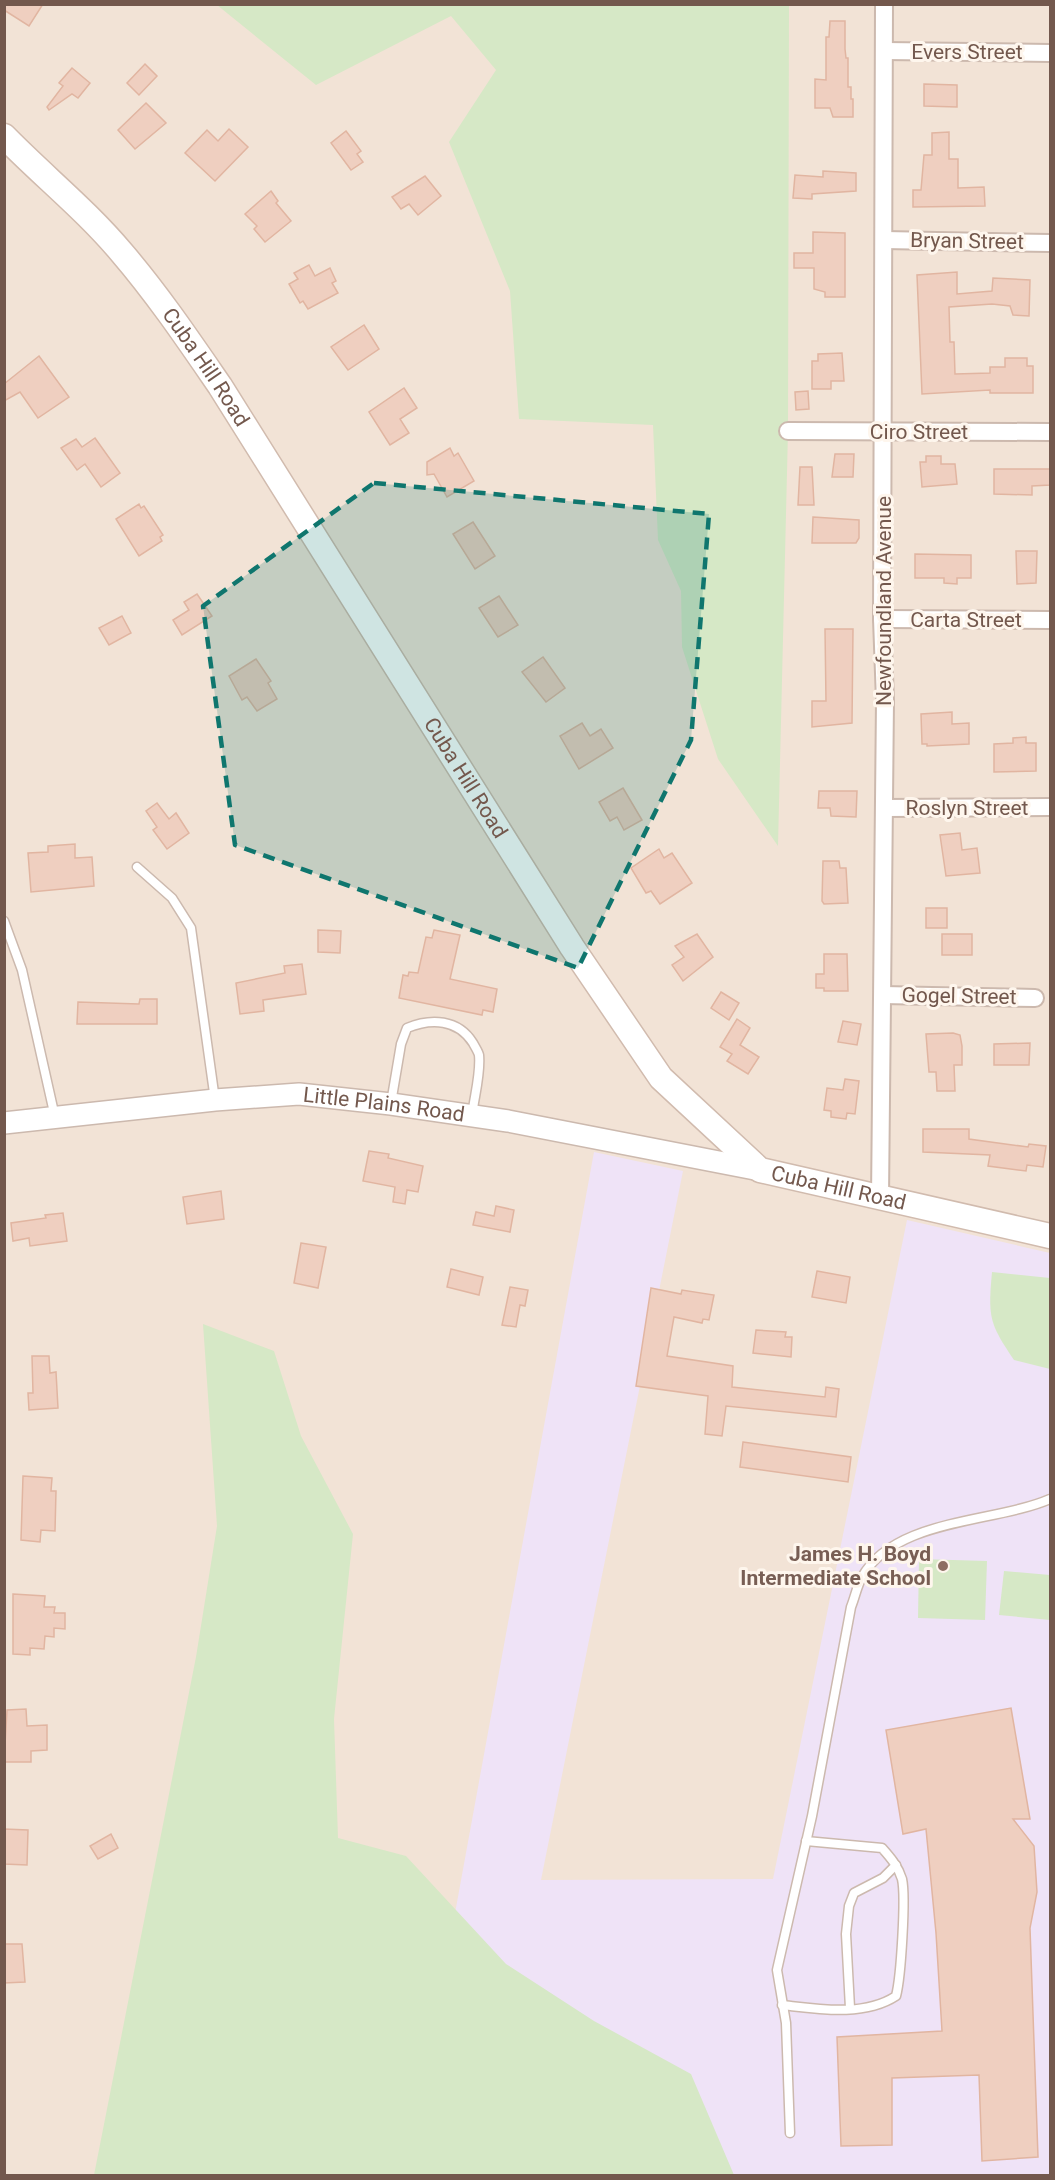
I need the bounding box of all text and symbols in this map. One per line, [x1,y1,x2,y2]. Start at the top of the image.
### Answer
street label: Evers Street [911,40,1023,64]
street label: Bryan Street [910,228,1024,254]
street label: Cuba Hill Road [157,303,254,431]
street label: Ciro Street [870,420,968,444]
street label: Newfoundland Avenue [872,496,896,706]
street label: Carta Street [910,608,1022,632]
street label: Cuba Hill Road [419,713,512,842]
street label: Roslyn Street [905,796,1029,820]
street label: Gogel Street [901,983,1017,1009]
street label: Little Plains Road [302,1083,466,1127]
street label: Cuba Hill Road [769,1161,908,1215]
place label: James H. Boyd Intermediate School [740,1542,931,1590]
marker: James H. Boyd Intermediate School [936,1559,950,1573]

